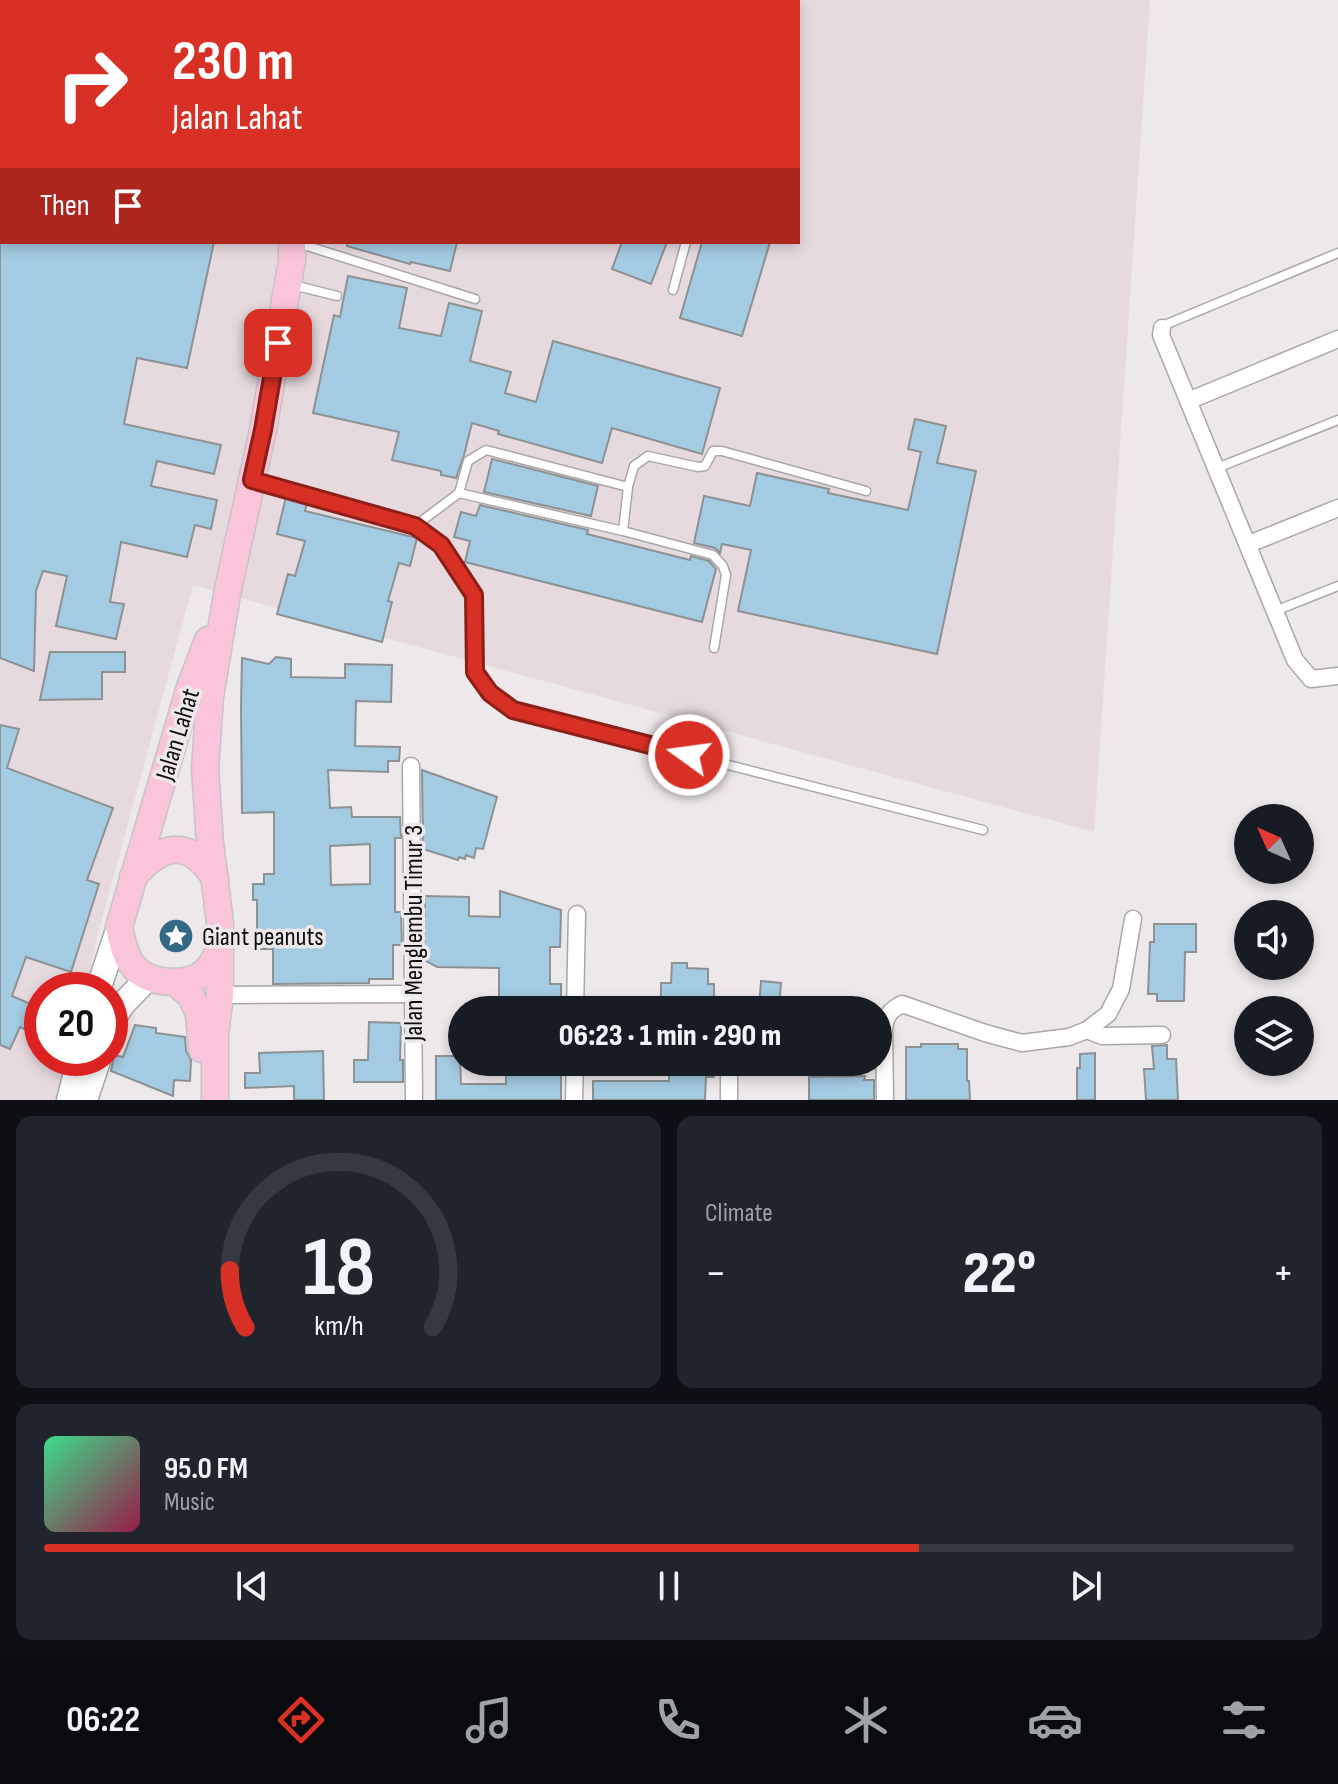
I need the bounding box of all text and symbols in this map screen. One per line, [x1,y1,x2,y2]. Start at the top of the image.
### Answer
text: 230 m [172,29,294,96]
icon: right [40,32,144,136]
text: Jalan Lahat [172,97,302,140]
icon: arrive [106,184,150,228]
text: Then [40,188,90,224]
pin [244,309,312,377]
icon: arrive [256,321,300,365]
street label: Jalan Lahat [150,685,207,785]
position arrow [647,713,731,797]
north arrow [1234,804,1314,884]
map controls [1234,804,1314,1076]
street label: Jalan Menglembu Timur 3 [399,825,430,1042]
button: sound [1234,900,1314,980]
place icon: Giant peanuts [157,917,195,955]
place label: Giant peanuts [202,922,324,953]
speed limit sign: 20 [24,972,128,1076]
button: layers [1234,996,1314,1076]
text: 06:23 · 1 min · 290 m [559,1018,781,1054]
text: Climate [705,1198,773,1229]
text: 18 [303,1219,374,1319]
text: 22° [963,1238,1036,1310]
text: − [705,1247,727,1300]
text: + [1272,1247,1294,1300]
text: km/h [314,1309,363,1344]
text: 95.0 FM [164,1451,248,1487]
text: Music [164,1487,215,1518]
icon: previous [230,1564,274,1608]
icon: pause [647,1564,691,1608]
icon: next [1064,1564,1108,1608]
icon: directions [273,1692,329,1748]
icon: music [461,1692,517,1748]
icon: phone [650,1692,706,1748]
icon: climate [838,1692,894,1748]
icon: car [1027,1692,1083,1748]
icon: filters [1216,1692,1272,1748]
text: 06:22 [66,1699,140,1742]

